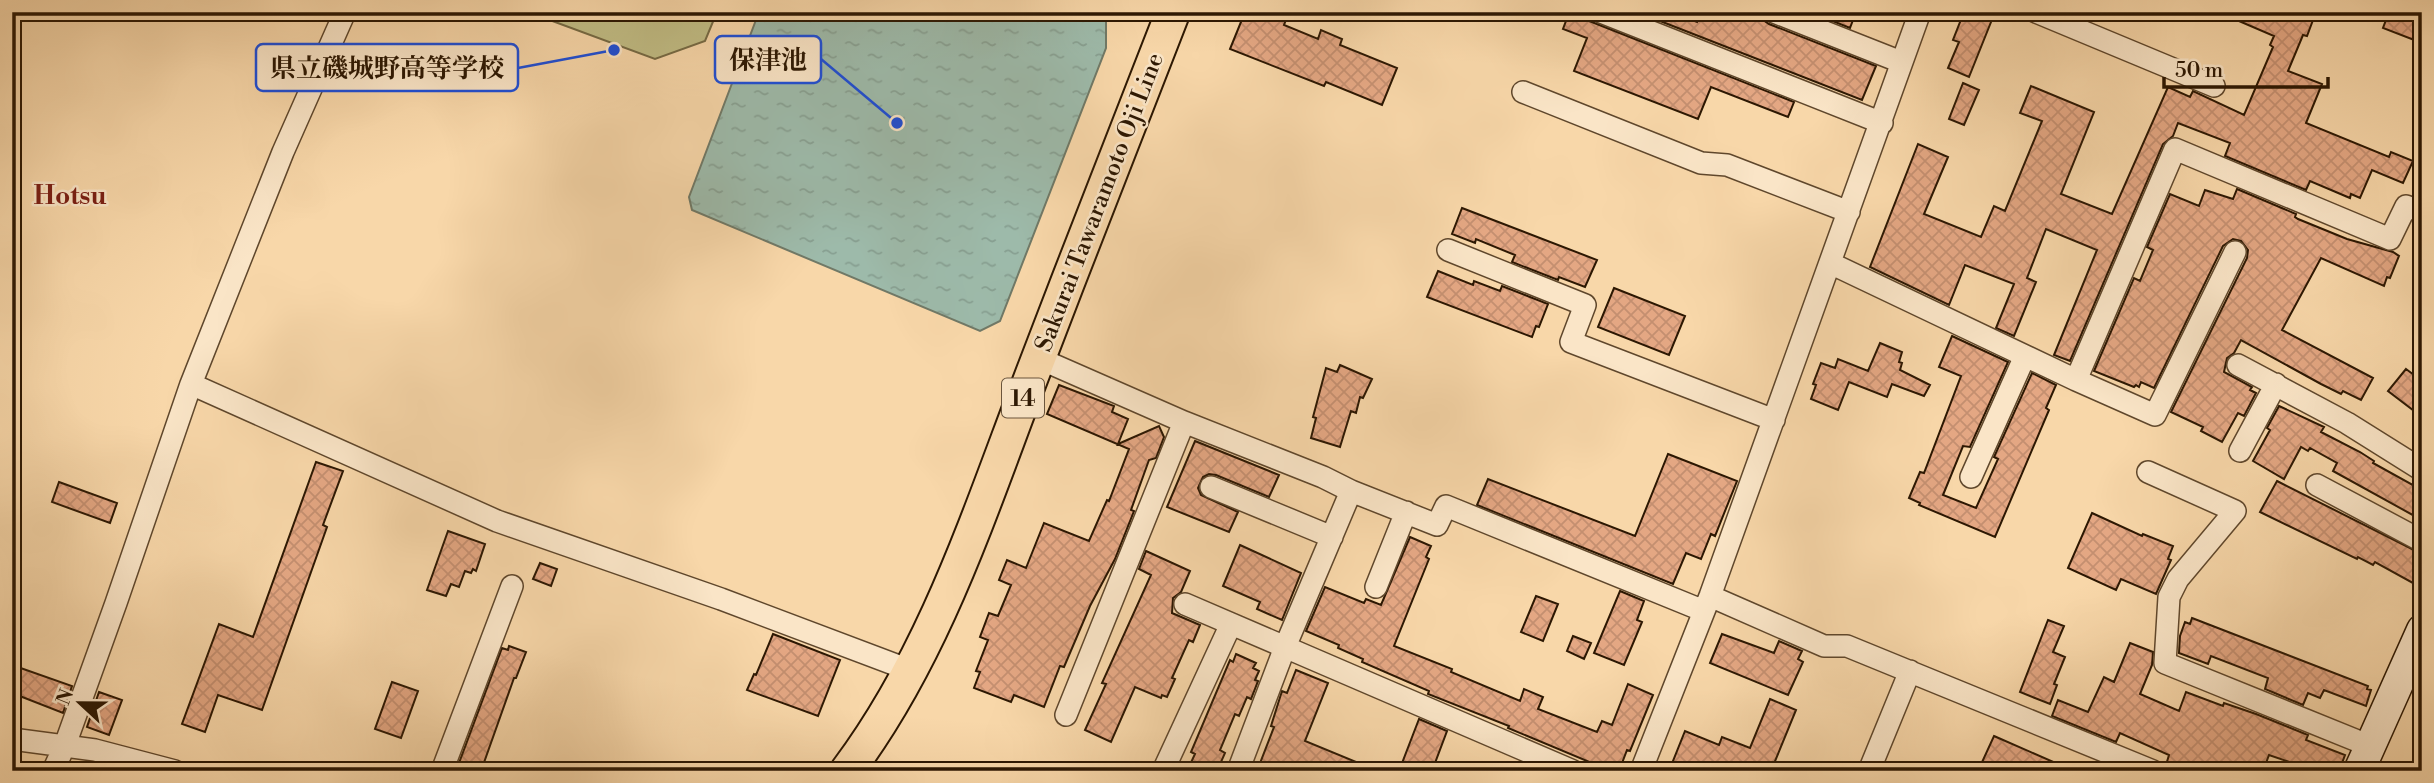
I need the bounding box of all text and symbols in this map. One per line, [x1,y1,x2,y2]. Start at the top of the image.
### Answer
callout: 保津池 [715,36,821,83]
callout: 県立磯城野高等学校 [256,44,518,91]
text: 保津池 [729,45,807,77]
scale bar [2164,46,2329,90]
street label: Sakurai Tawaramoto Oji Line [1029,49,1171,356]
text: 県立磯城野高等学校 [270,53,504,85]
text: 50 m [2175,58,2223,84]
district label: Hotsu [34,180,106,212]
road number: 14 [1002,378,1044,418]
north arrow [46,668,116,738]
text: N [51,686,79,708]

